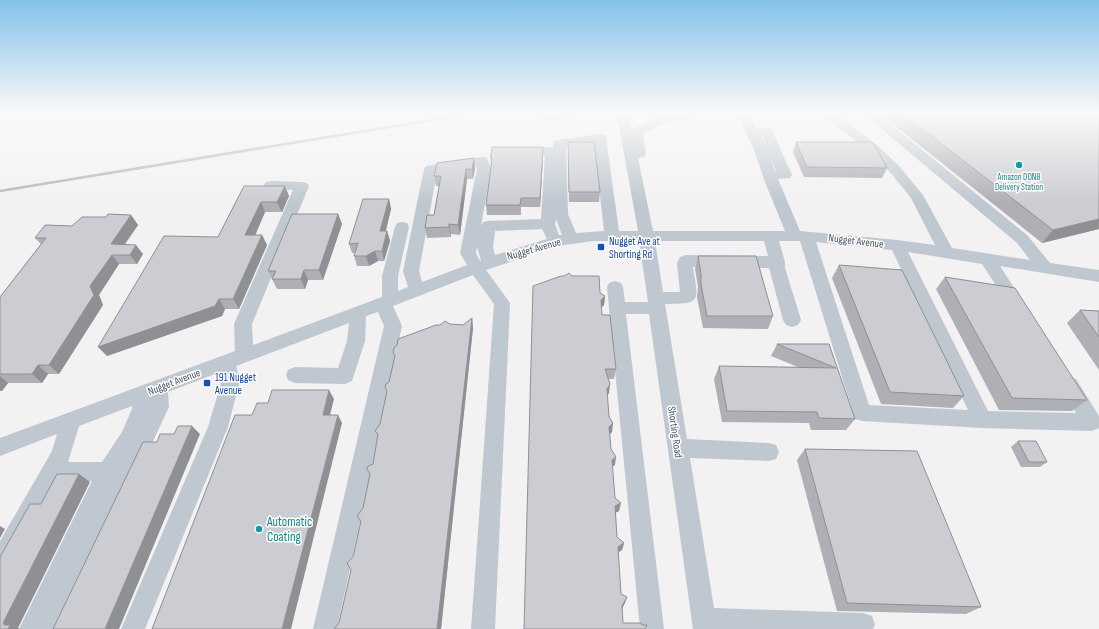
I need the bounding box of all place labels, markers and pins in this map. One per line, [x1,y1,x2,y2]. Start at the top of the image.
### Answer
marker: Amazon DON8 Delivery Station [1014,160,1024,170]
place label: Amazon DON8 Delivery Station [995,172,1043,193]
place label: Nugget Ave at Shorting Rd [609,235,661,261]
marker: Nugget Ave at Shorting Rd [596,242,606,252]
place label: 191 Nugget Avenue [214,371,257,397]
marker: 191 Nugget Avenue [202,378,212,388]
place label: Automatic Coating [266,514,312,545]
marker: Automatic Coating [254,524,264,534]

